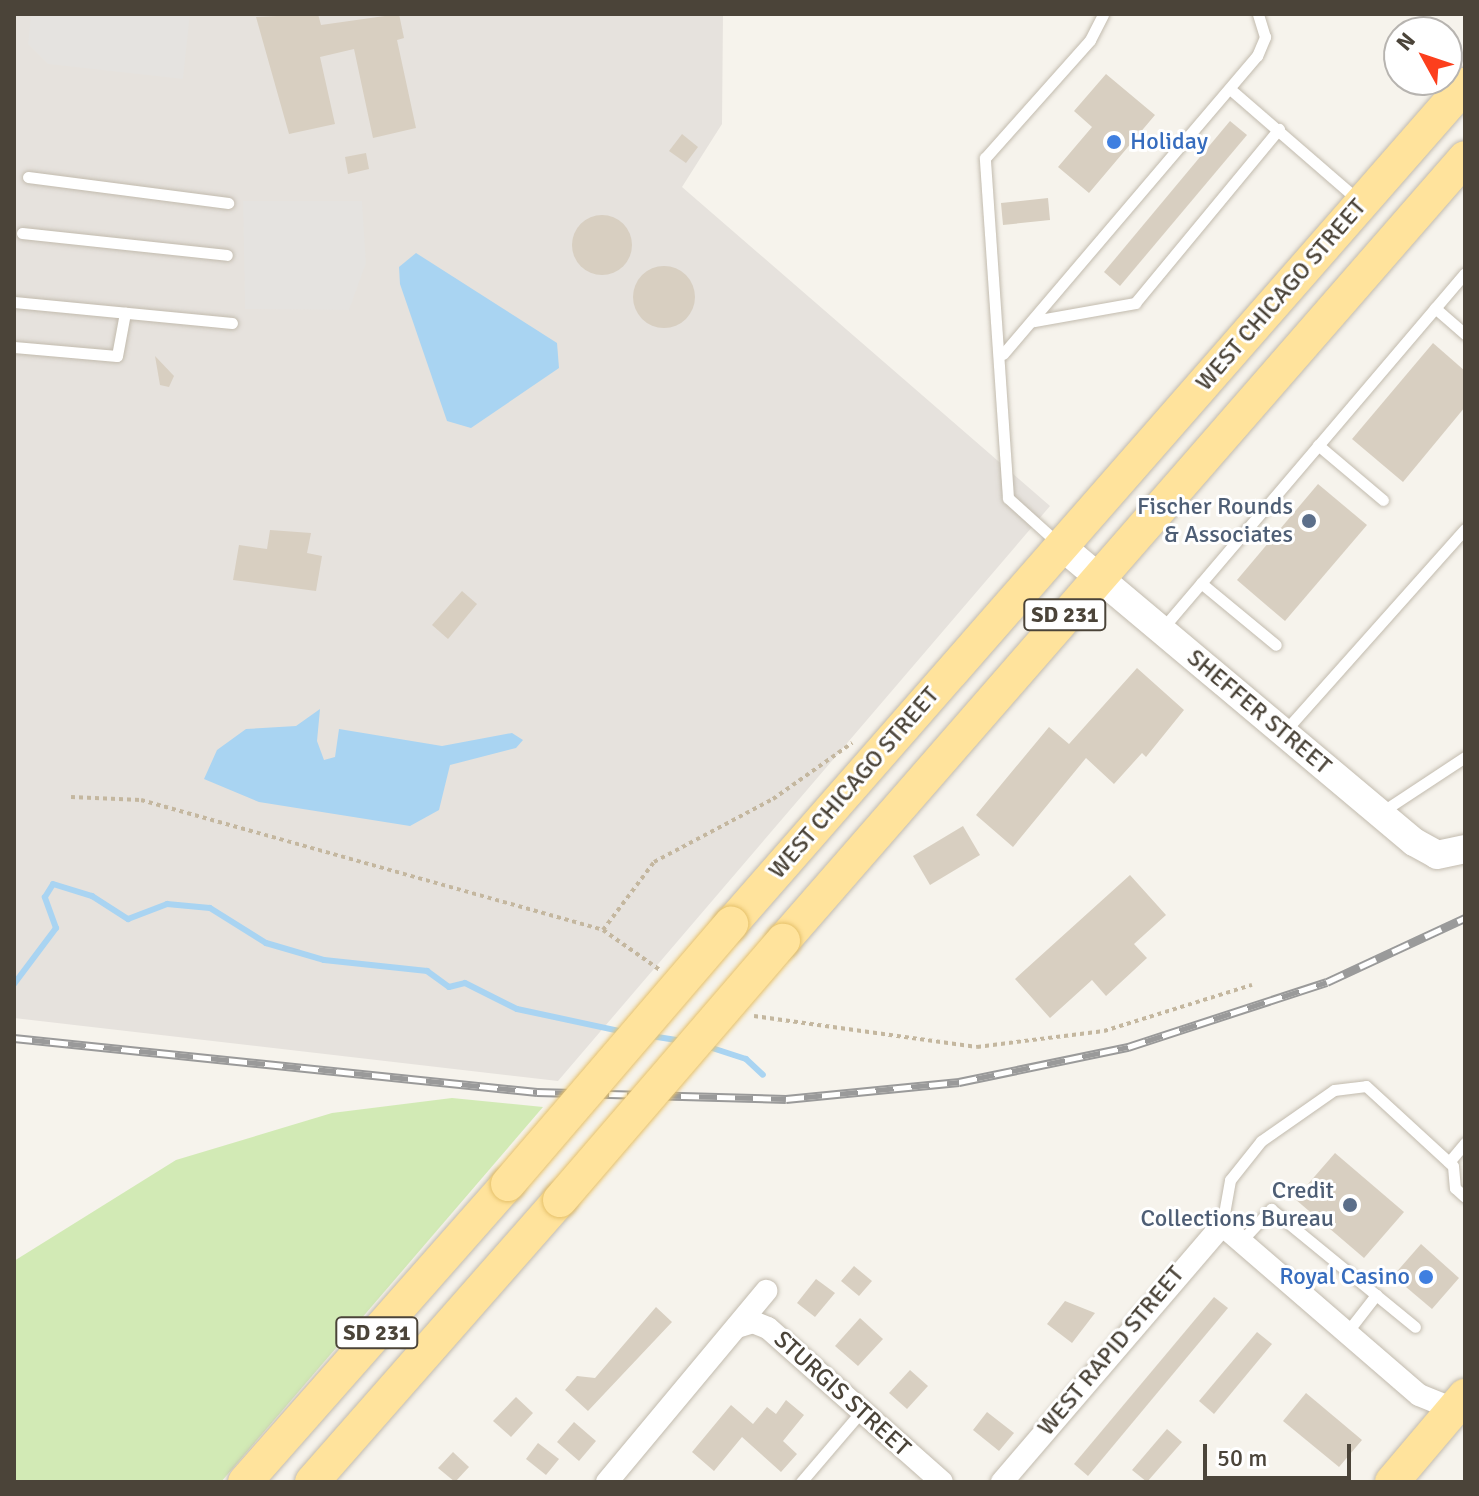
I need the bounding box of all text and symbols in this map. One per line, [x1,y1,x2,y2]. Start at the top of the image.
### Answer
north arrow [1383,16,1463,96]
text: N [1391,27,1421,56]
place label: Holiday [1130,128,1208,156]
marker: Holiday [1105,133,1123,151]
street label: WEST CHICAGO STREET [1190,193,1372,397]
place label: Fischer Rounds & Associates [1137,493,1293,549]
marker: Fischer Rounds & Associates [1300,512,1318,530]
road number: SD 231 [1023,597,1107,633]
street label: SHEFFER STREET [1181,643,1337,781]
street label: WEST CHICAGO STREET [763,681,945,885]
place label: Credit Collections Bureau [1141,1177,1334,1233]
marker: Credit Collections Bureau [1341,1196,1359,1214]
street label: WEST RAPID STREET [1032,1260,1190,1442]
place label: Royal Casino [1279,1263,1410,1291]
marker: Royal Casino [1417,1268,1435,1286]
road number: SD 231 [335,1315,419,1351]
street label: STURGIS STREET [768,1325,916,1463]
scale bar [1207,1428,1355,1478]
text: 50 m [1217,1443,1267,1473]

